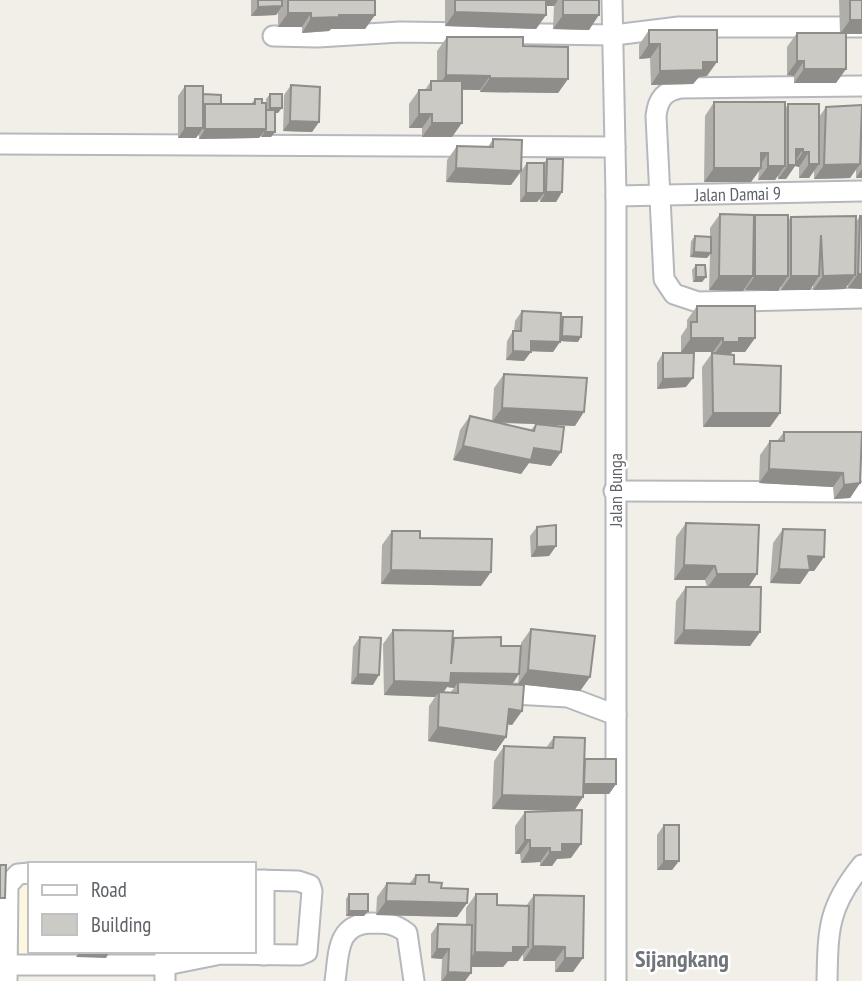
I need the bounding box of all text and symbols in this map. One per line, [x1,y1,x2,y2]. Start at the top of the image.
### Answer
street label: Jalan Damai 9 [694,181,781,206]
street label: Jalan Bunga [604,453,627,528]
legend [28,862,256,953]
text: Road [91,876,127,903]
text: Building [91,911,151,938]
district label: Sijangkang [635,943,729,974]

